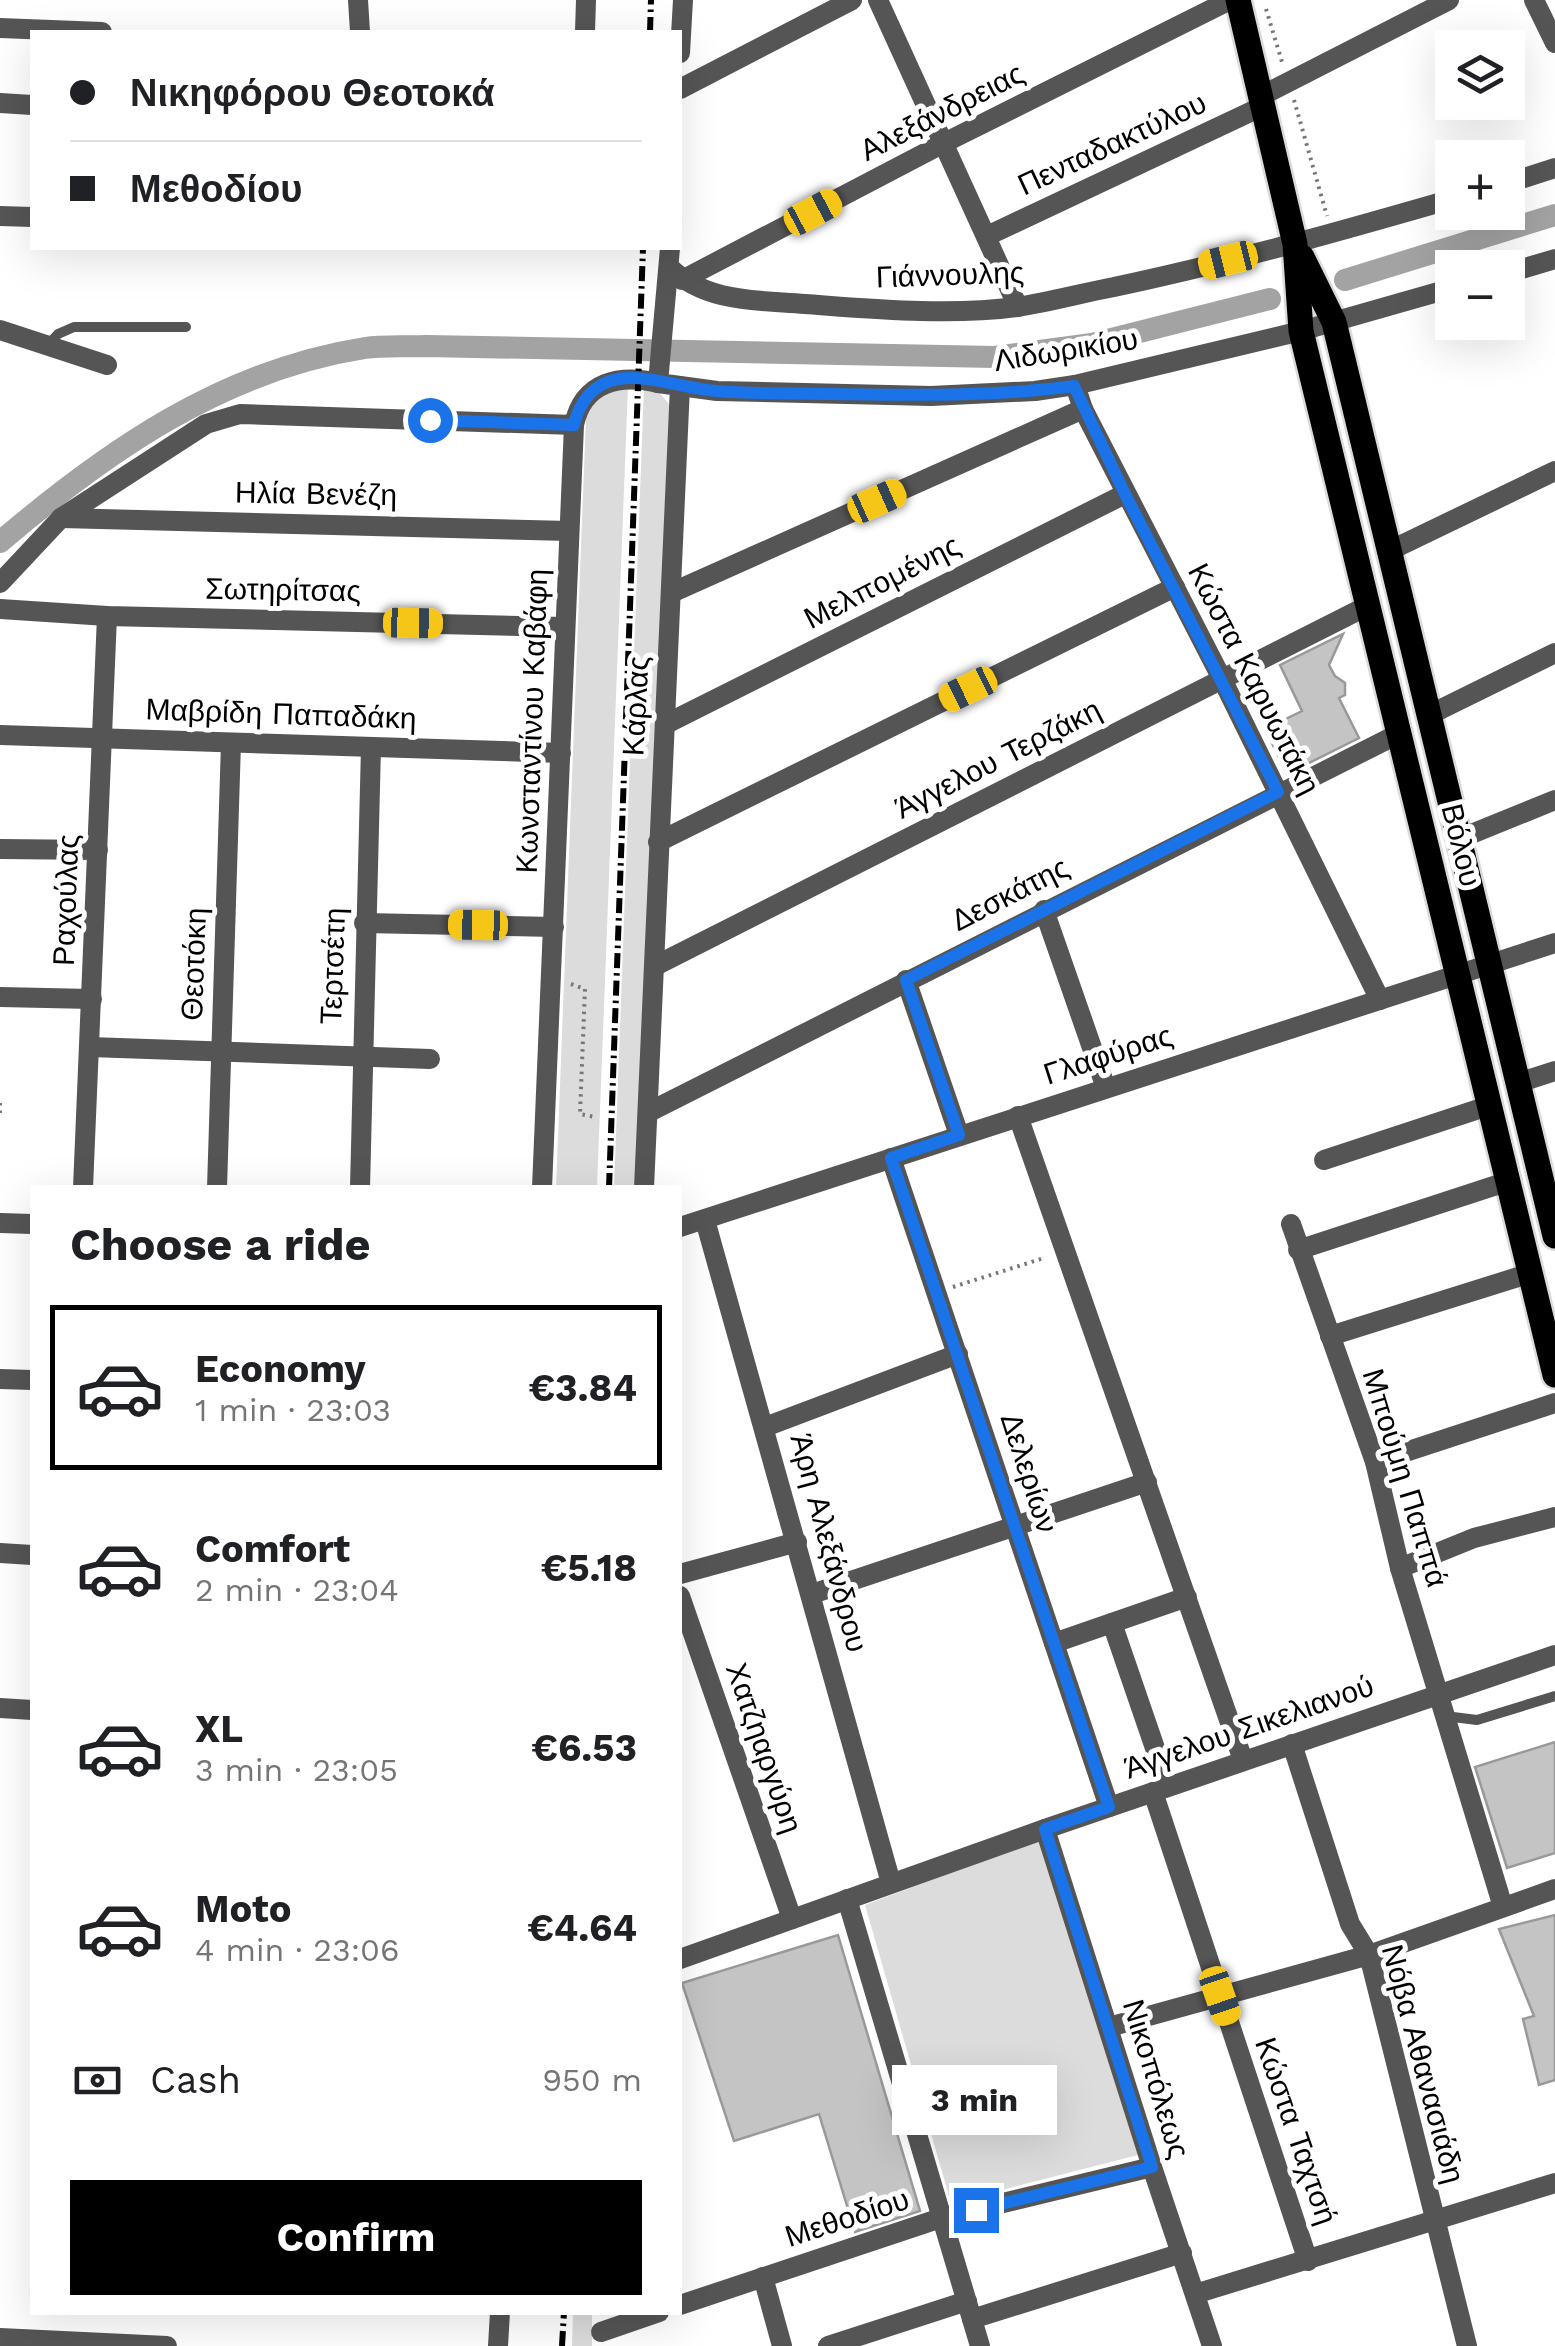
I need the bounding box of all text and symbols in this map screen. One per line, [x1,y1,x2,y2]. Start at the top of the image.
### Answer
map controls [1435,30,1525,340]
button: layers [1435,30,1525,120]
street label: Αλεξάνδρειας [854,55,1029,168]
text: Νικηφόρου Θεοτοκά [130,71,495,115]
street label: Πενταδακτύλου [1012,85,1212,202]
button: + [1435,140,1525,230]
text: Μεθοδίου [130,167,302,211]
car [779,185,847,239]
car [1195,238,1261,282]
button: − [1435,250,1525,340]
street label: Γιάννουλης [875,254,1025,295]
street label: Λιδωρικίου [991,321,1140,378]
route start [408,398,453,443]
street label: Ηλία Βενέζη [235,475,397,512]
car [843,475,911,527]
street label: Μελπομένης [798,527,966,636]
street label: Κώστα Καρυωτάκη [1181,557,1328,800]
street label: Κωνσταντίνου Καβάφη [509,568,554,874]
street label: Σωτηρίτσας [205,571,361,608]
car [383,607,443,639]
street label: Κάρλας [615,655,656,757]
car [934,662,1002,716]
street label: Μαβρίδη Παπαδάκη [145,691,417,736]
street label: Άγγελου Τερζάκη [889,692,1107,826]
street label: Βόλου [1434,800,1489,890]
street label: Ραχούλας [46,834,85,966]
street label: Δεσκάτης [945,849,1074,938]
street label: Θεοτόκη [174,907,213,1021]
street label: Τερτσέτη [313,907,352,1025]
car [448,909,508,941]
street label: Γλαφύρας [1039,1017,1177,1092]
text: Choose a ride [70,1218,370,1271]
icon: car [75,1343,165,1433]
text: Economy [195,1347,366,1391]
street label: Μπούμη Παππά [1356,1365,1455,1591]
text: €3.84 [528,1366,637,1410]
text: 1 min · 23:03 [195,1391,391,1429]
street label: Δελερίων [994,1408,1065,1537]
street label: Άρη Αλεξάνδρου [784,1430,875,1656]
icon: car [75,1523,165,1613]
text: Comfort [195,1527,350,1571]
text: €5.18 [541,1546,637,1590]
text: 2 min · 23:04 [195,1571,399,1609]
street label: Χατζηαργύρη [719,1658,810,1838]
street label: Άγγελου Σικελιανού [1120,1667,1378,1786]
icon: car [75,1703,165,1793]
text: XL [195,1707,243,1751]
text: €6.53 [531,1726,637,1770]
text: 3 min · 23:05 [195,1751,398,1789]
icon: car [75,1883,165,1973]
text: Moto [195,1887,291,1931]
text: €4.64 [527,1906,637,1950]
text: 4 min · 23:06 [195,1931,399,1969]
street label: Νόβα Αθανασιάδη [1375,1941,1472,2187]
car [1196,1963,1244,2029]
street label: Νικοπόλεως [1116,1995,1197,2162]
street label: Κώστα Ταχτσή [1248,2033,1345,2229]
icon: cash [70,2053,125,2108]
text: Cash [150,2058,241,2102]
text: 950 m [542,2061,642,2099]
callout: 3 min [894,2065,1058,2135]
text: 3 min [931,2081,1018,2119]
button: Confirm [70,2180,642,2295]
street label: Μεθοδίου [780,2181,913,2254]
route end [954,2188,999,2233]

